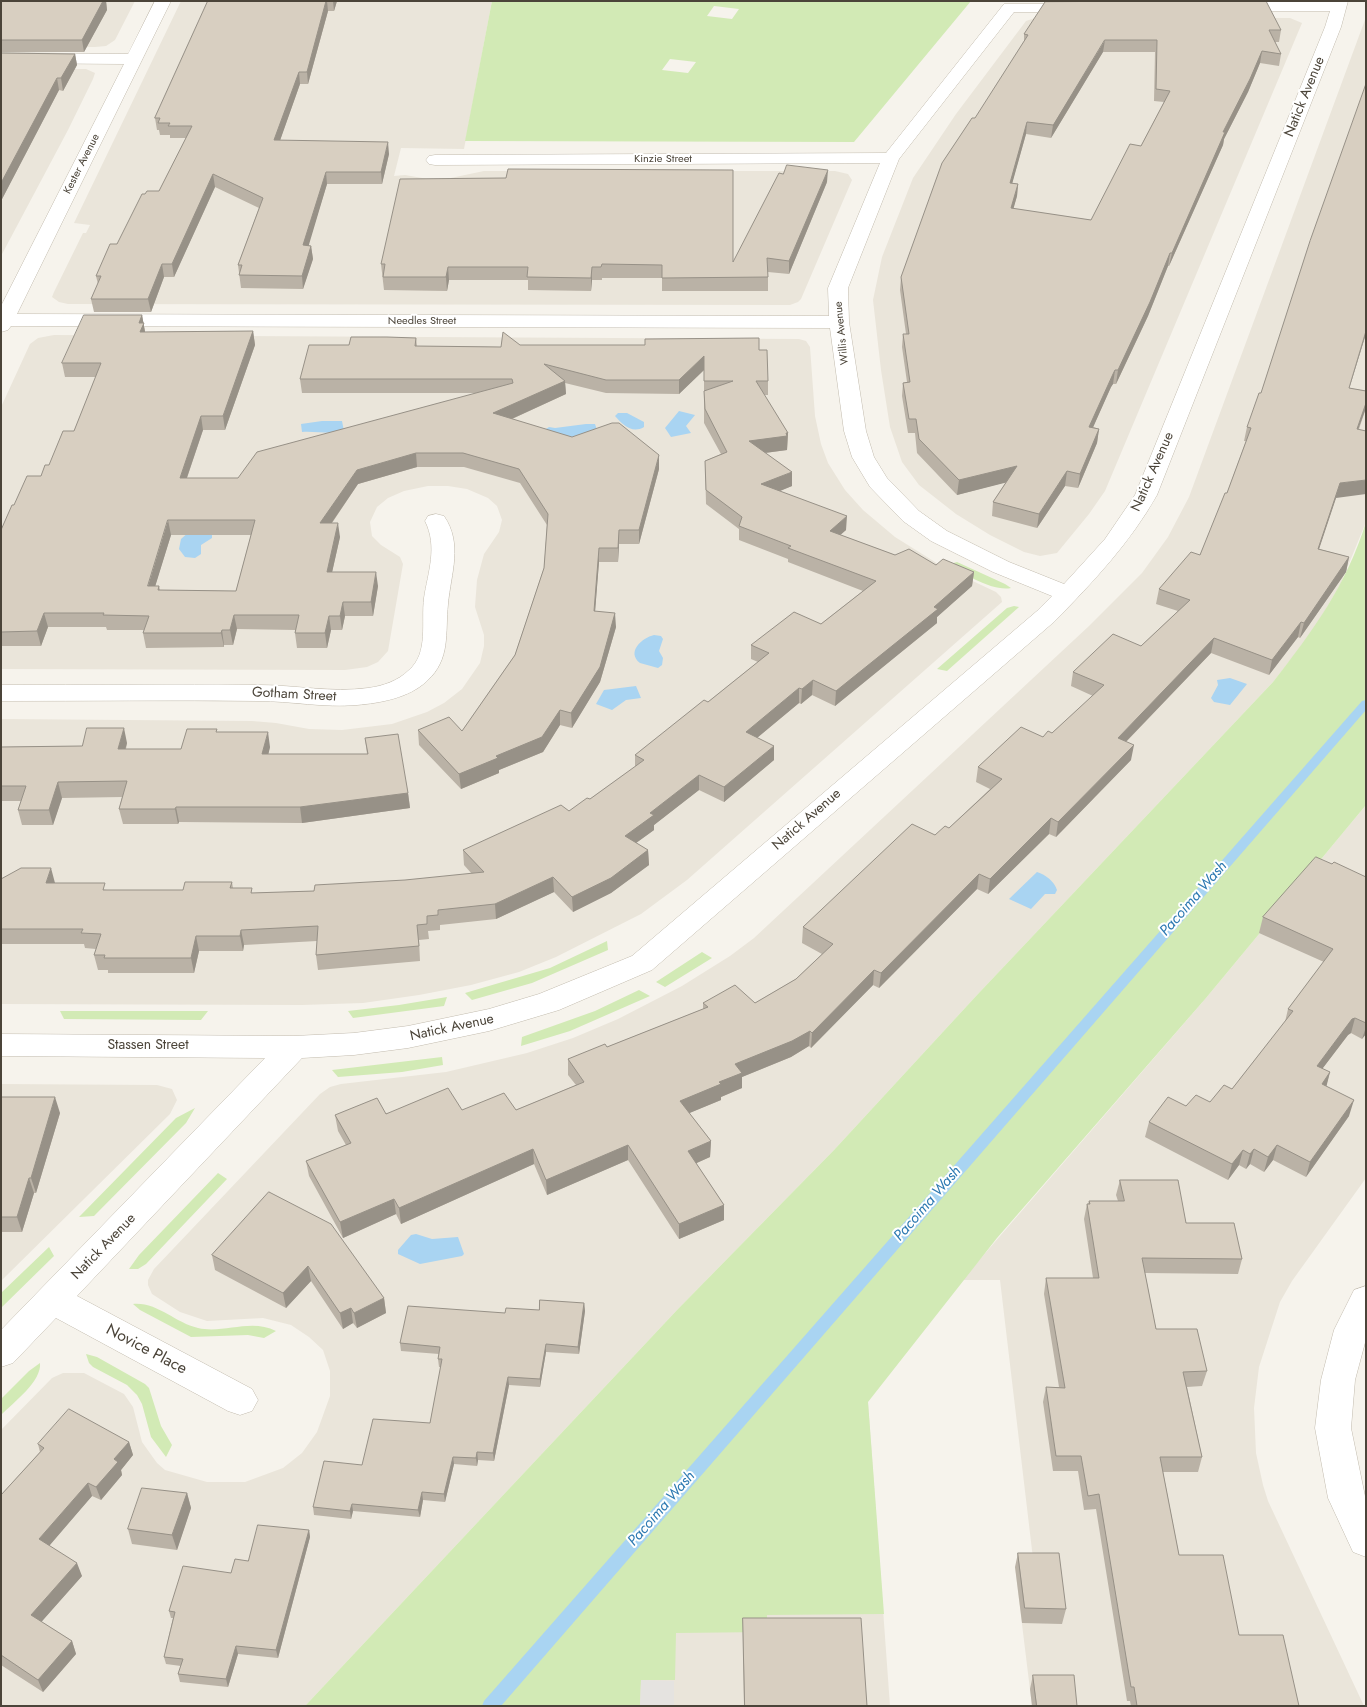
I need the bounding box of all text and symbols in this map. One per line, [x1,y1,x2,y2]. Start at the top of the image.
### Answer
street label: Natick Avenue [1281,54,1329,140]
street label: Kester Avenue [61,132,103,196]
street label: Kinzie Street [634,152,692,166]
street label: Willis Avenue [832,301,852,365]
street label: Needles Street [388,314,456,328]
street label: Natick Avenue [1128,430,1178,514]
street label: Gotham Street [251,684,337,706]
street label: Natick Avenue [769,786,845,854]
water label: Pacoima Wash [1157,858,1231,940]
street label: Natick Avenue [409,1011,495,1045]
street label: Stassen Street [107,1038,189,1054]
water label: Pacoima Wash [891,1163,965,1245]
street label: Natick Avenue [68,1211,140,1283]
street label: Novice Place [102,1321,190,1379]
water label: Pacoima Wash [625,1468,699,1550]

